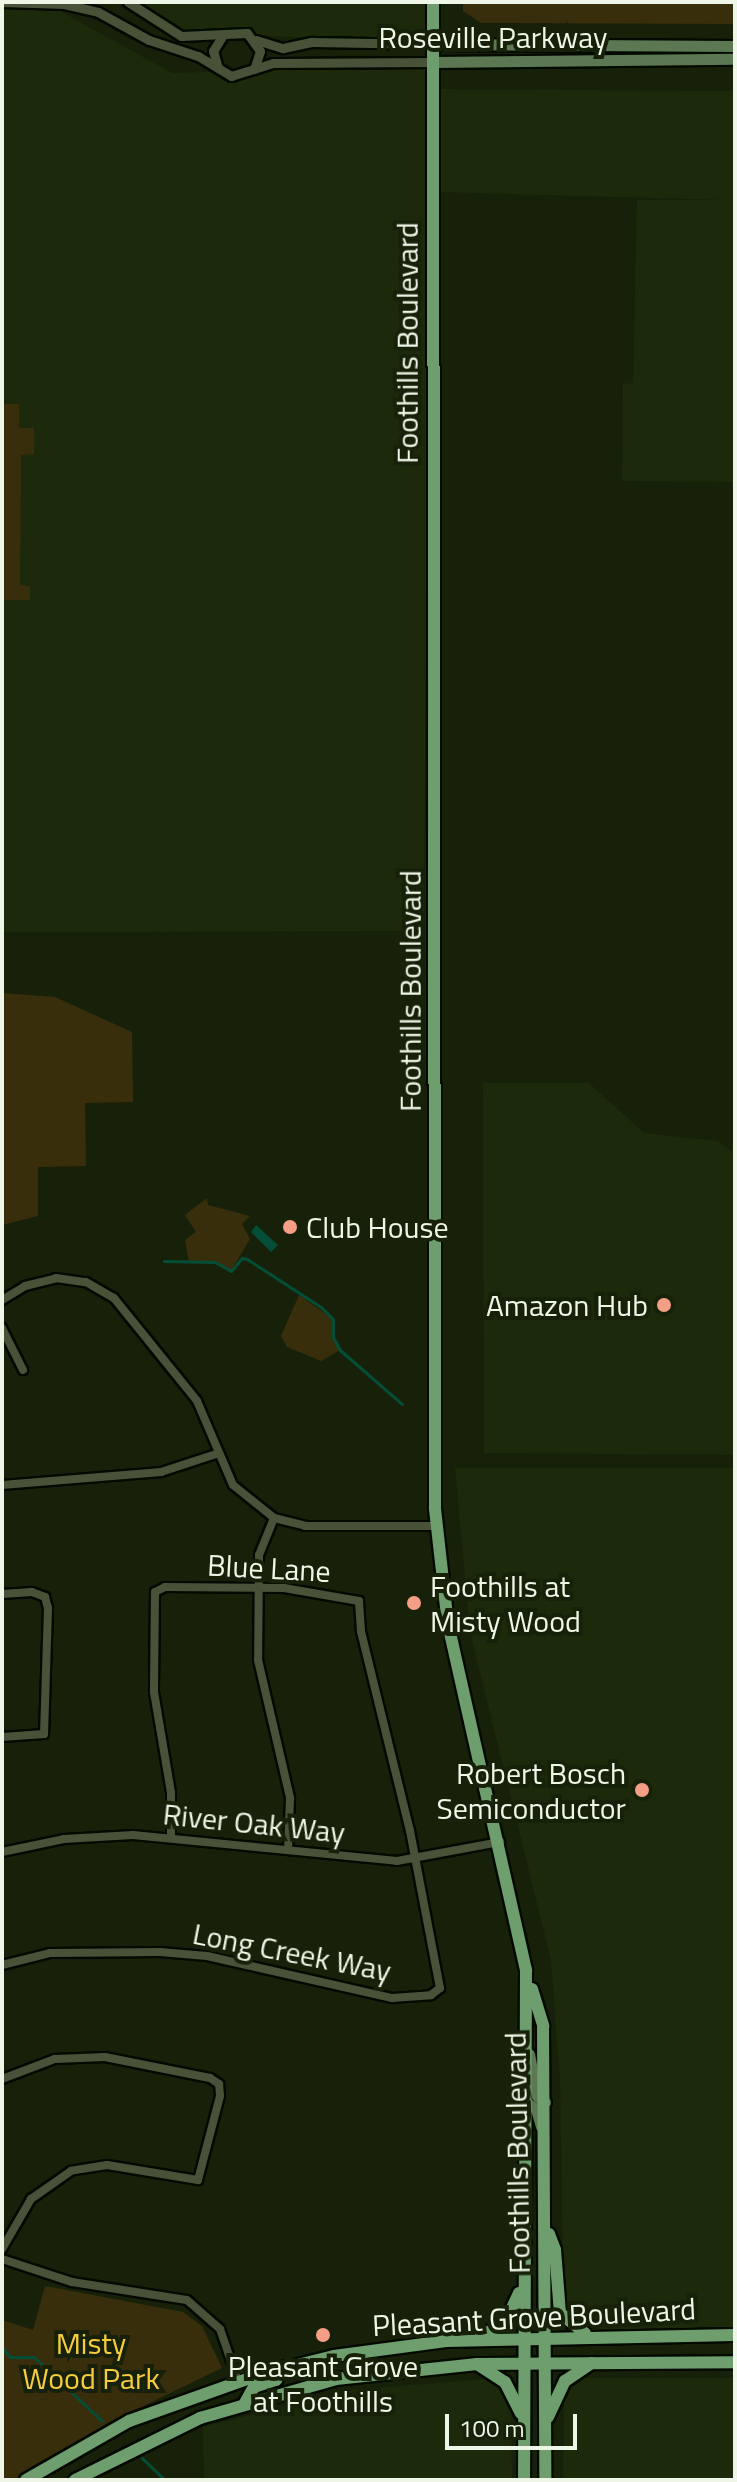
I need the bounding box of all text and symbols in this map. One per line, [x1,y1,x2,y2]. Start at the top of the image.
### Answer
street label: Roseville Parkway [378,19,608,55]
street label: Foothills Boulevard [389,222,425,464]
street label: Foothills Boulevard [392,870,428,1112]
place label: Club House [306,1209,449,1245]
marker: Club House [281,1218,299,1236]
place label: Amazon Hub [486,1287,648,1323]
marker: Amazon Hub [655,1296,673,1314]
street label: Blue Lane [206,1547,332,1589]
place label: Foothills at Misty Wood [430,1568,581,1638]
marker: Foothills at Misty Wood [405,1594,423,1612]
place label: Robert Bosch Semiconductor [436,1755,626,1826]
marker: Robert Bosch Semiconductor [633,1781,651,1799]
street label: River Oak Way [161,1796,347,1850]
street label: Long Creek Way [190,1915,394,1989]
street label: Foothills Boulevard [497,2032,537,2274]
street label: Pleasant Grove Boulevard [371,2291,697,2343]
park label: Misty Wood Park [22,2325,160,2396]
marker: Pleasant Grove at Foothills [314,2326,332,2344]
place label: Pleasant Grove at Foothills [228,2348,418,2418]
scale bar [449,2398,581,2448]
text: 100 m [459,2410,525,2446]

